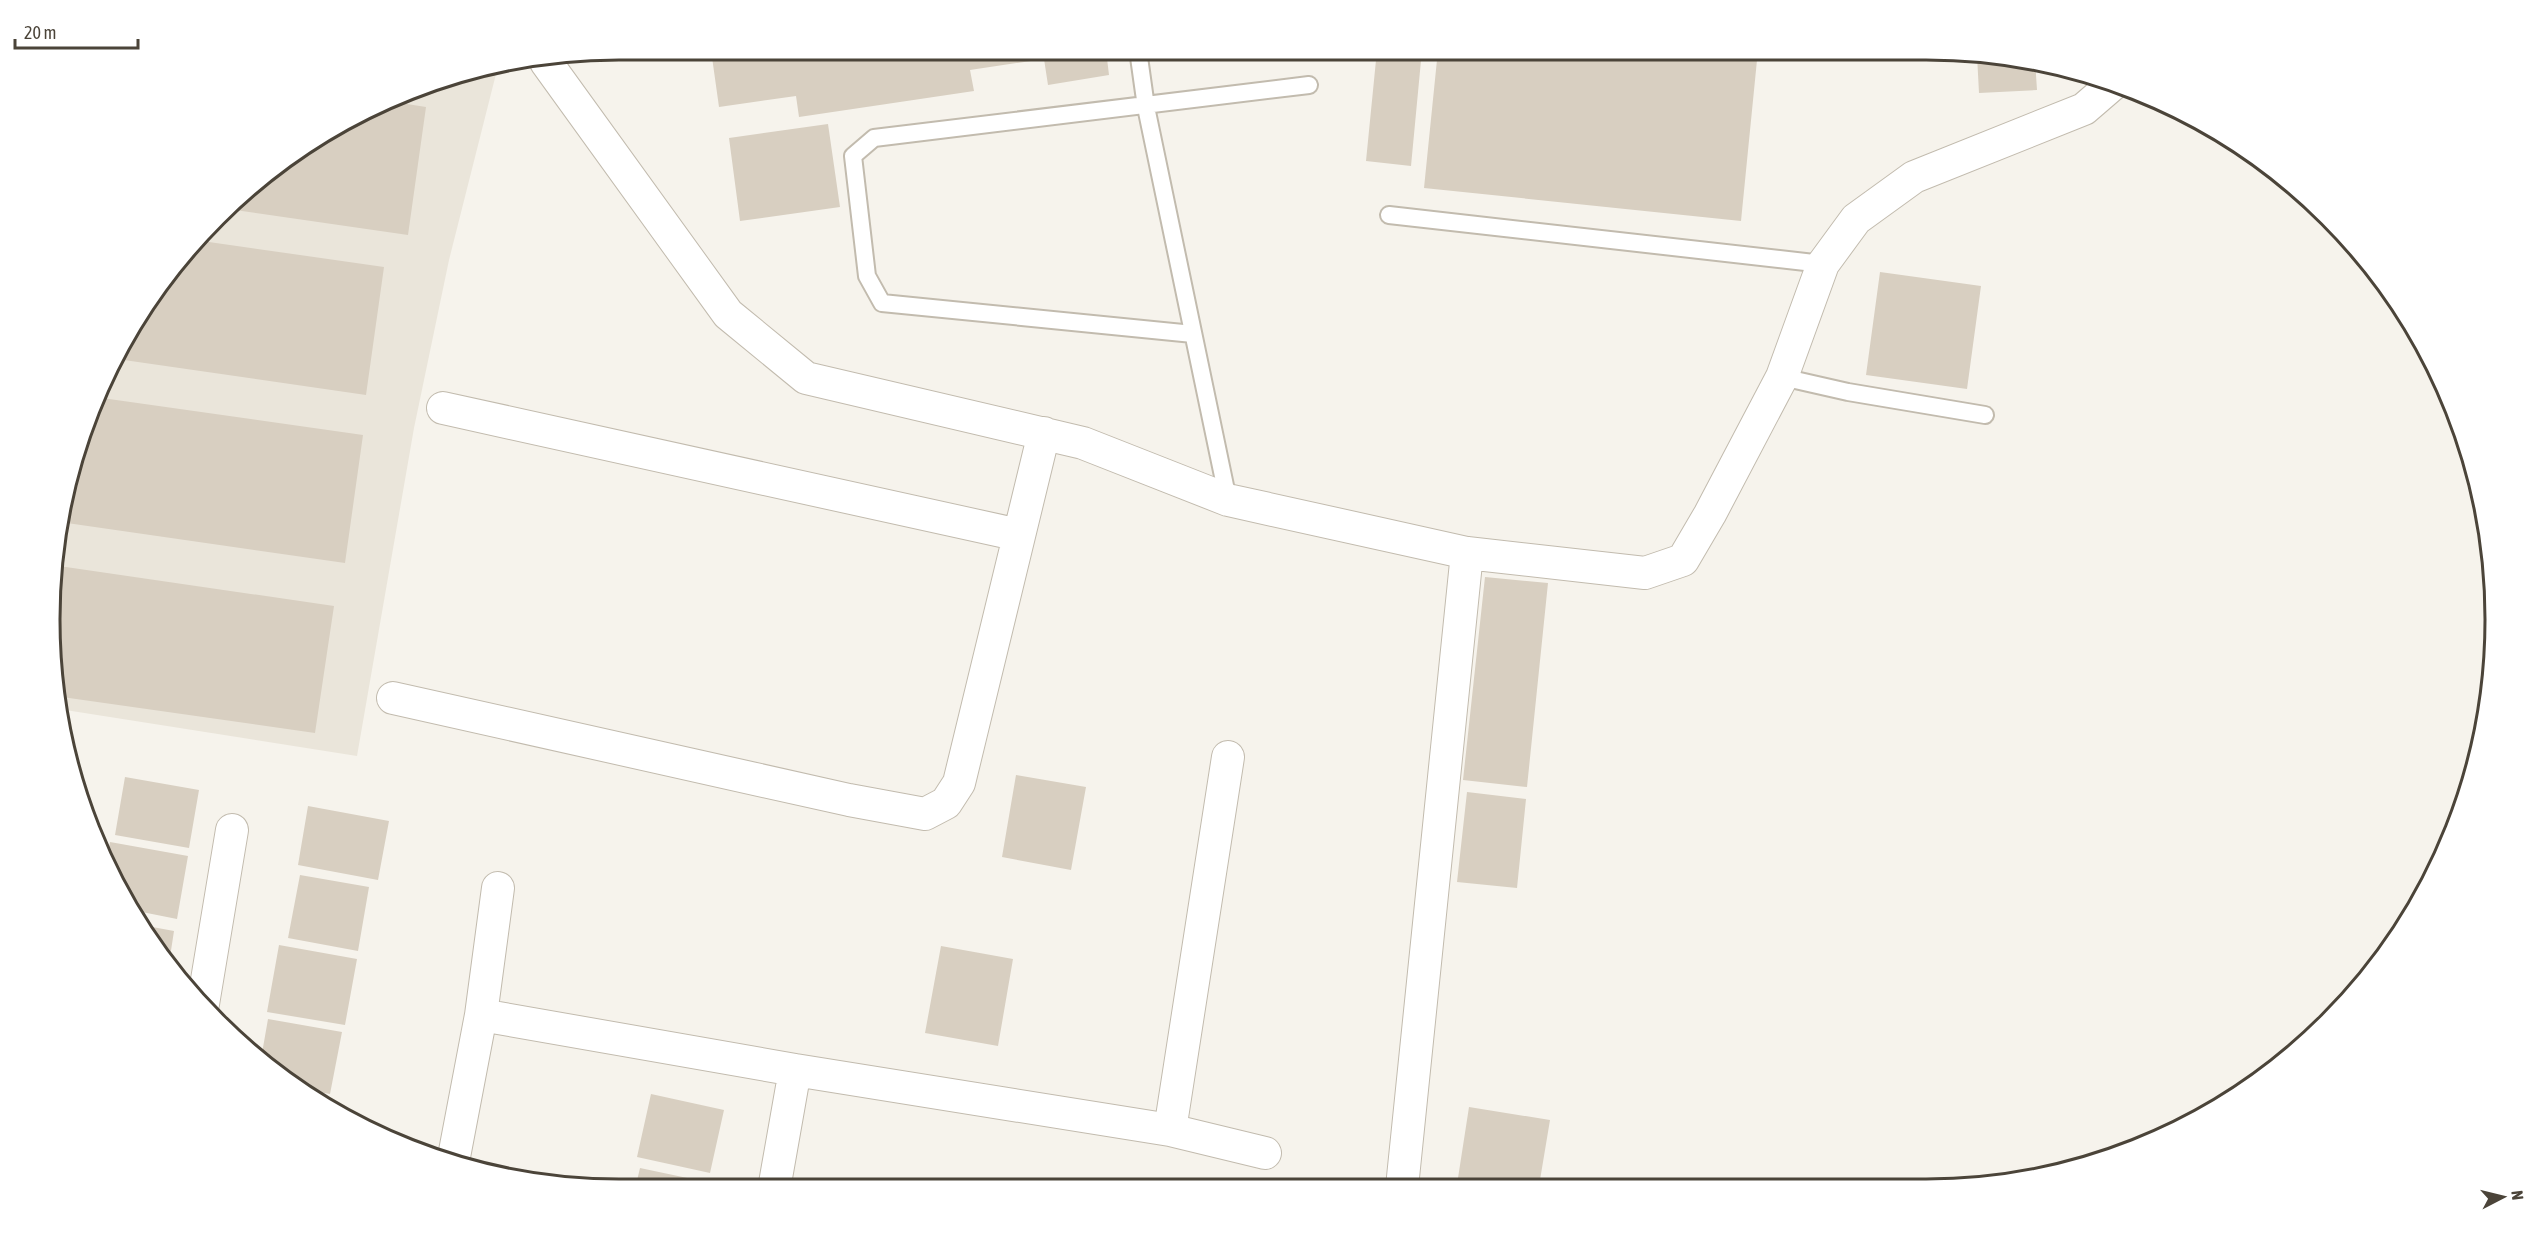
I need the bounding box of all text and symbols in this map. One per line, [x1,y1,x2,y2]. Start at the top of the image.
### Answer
scale bar [15,12,138,50]
text: 20 m [24,22,56,43]
north arrow [2473,1167,2533,1227]
text: N [2508,1189,2527,1201]

